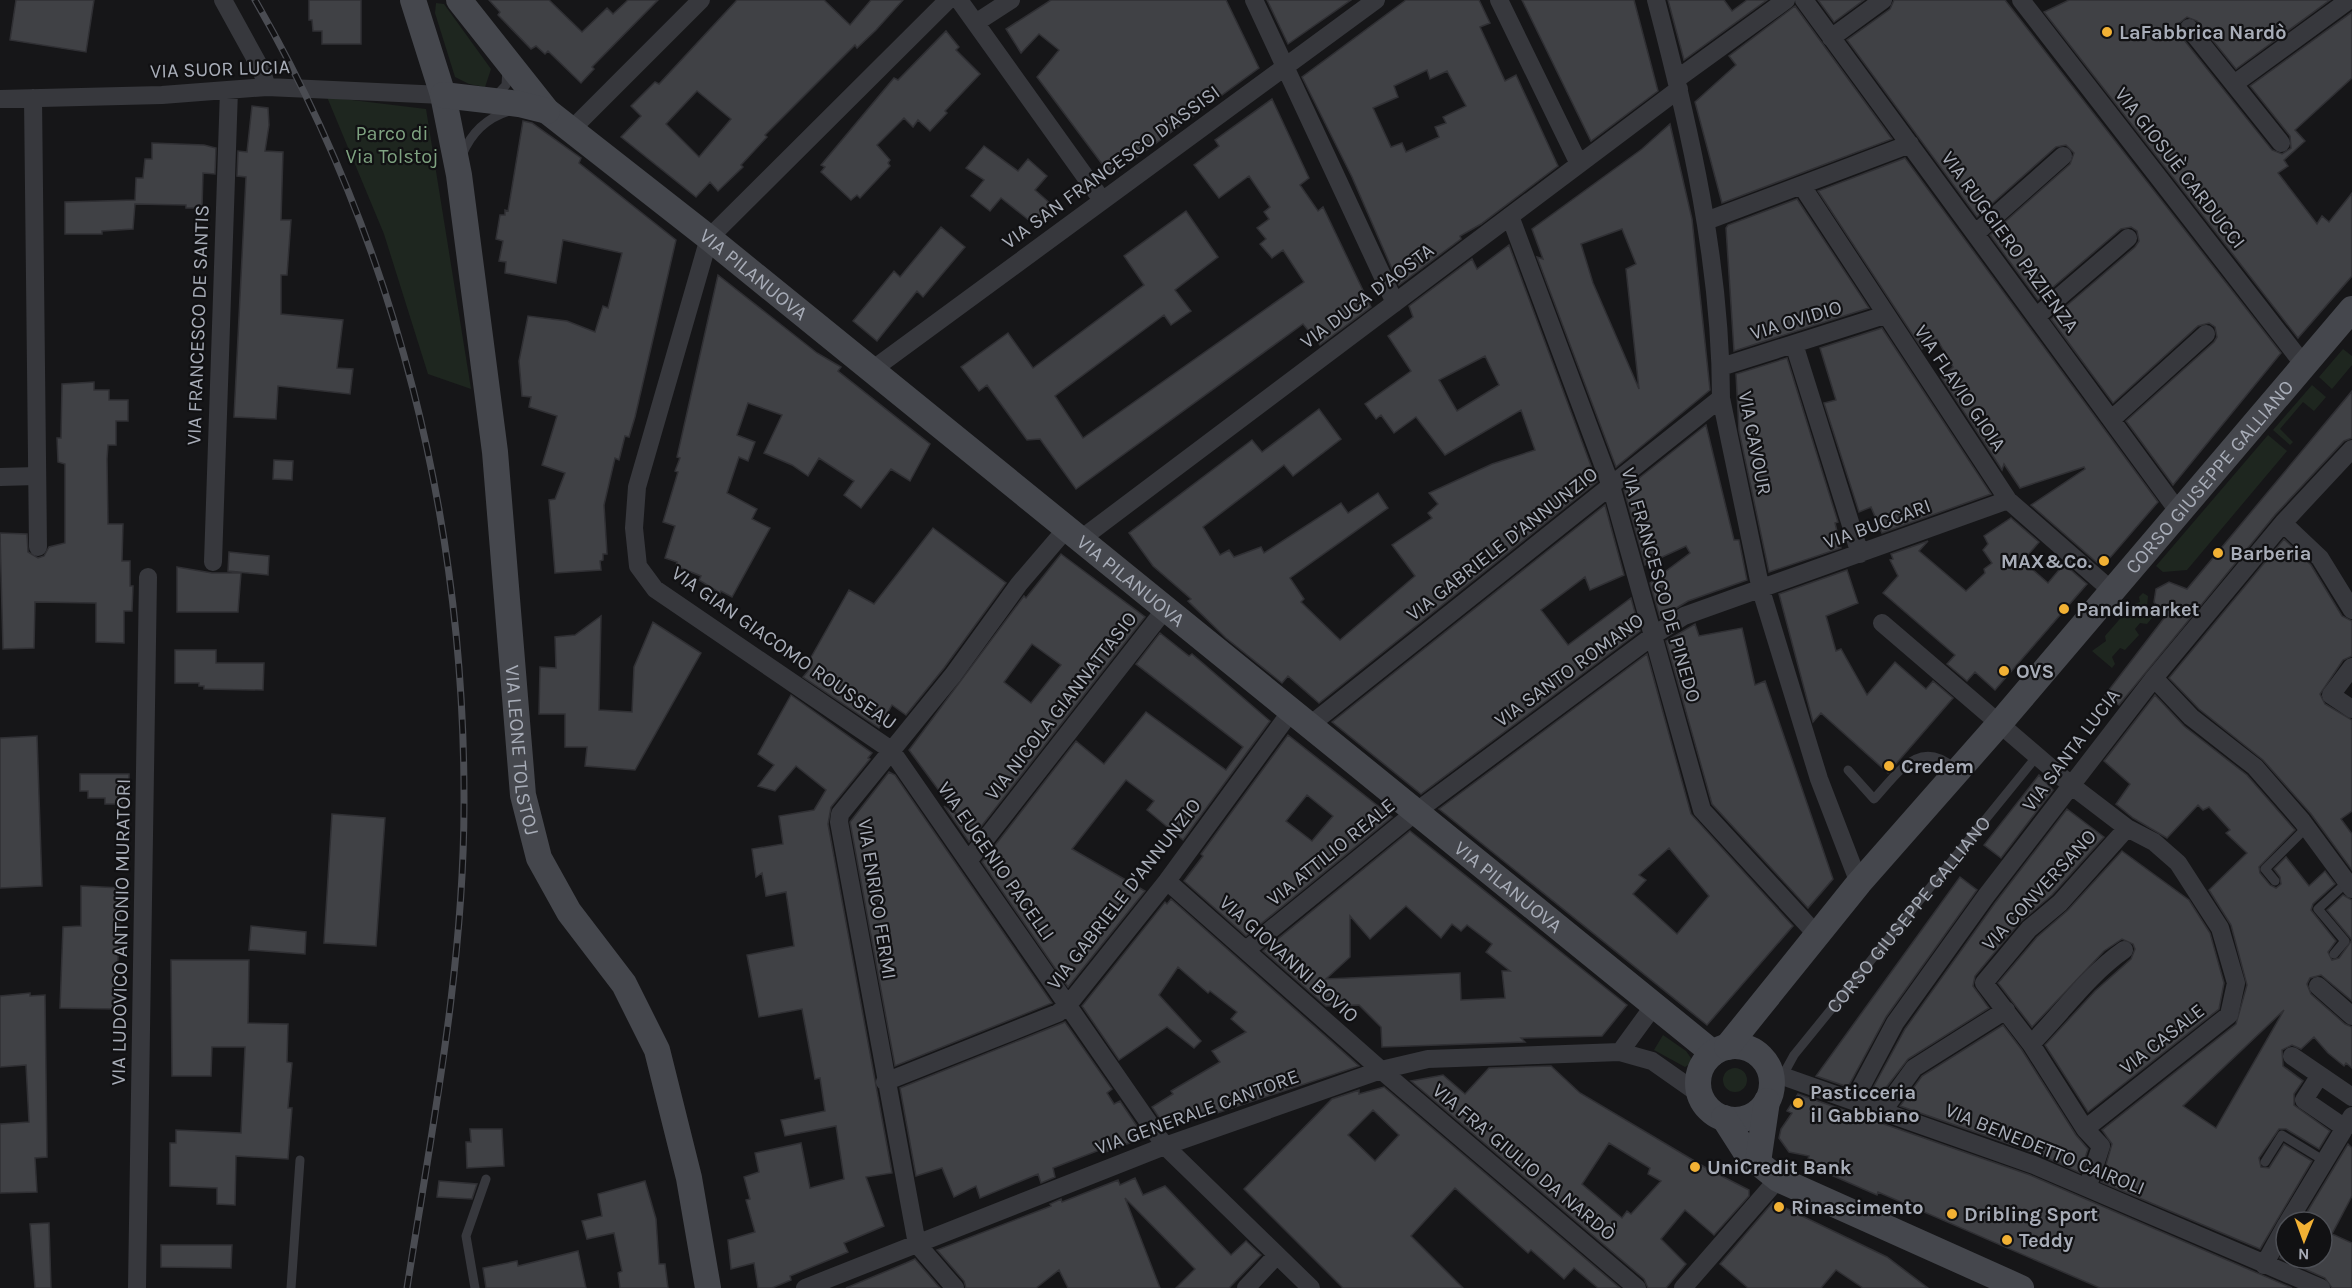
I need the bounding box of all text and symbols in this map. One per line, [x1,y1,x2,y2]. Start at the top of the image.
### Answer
place label: LaFabbrica Nardò [2119,21,2287,44]
marker: LaFabbrica Nardò [2100,25,2114,39]
street label: VIA SUOR LUCIA [150,55,290,83]
street label: VIA SAN FRANCESCO D'ASSISI [998,80,1224,254]
street label: VIA GIOSUÈ CARDUCCI [2110,82,2251,253]
park label: Parco di Via Tolstoj [345,122,439,168]
street label: VIA RUGGIERO PAZIENZA [1937,147,2083,337]
street label: VIA FRANCESCO DE SANTIS [182,204,214,446]
street label: VIA PILANUOVA [695,224,812,325]
street label: VIA DUCA D'AOSTA [1296,238,1438,354]
street label: VIA OVIDIO [1747,295,1845,345]
street label: VIA FLAVIO GIOIA [1909,321,2011,455]
street label: CORSO GIUSEPPE GALLIANO [2121,375,2298,578]
street label: VIA CAVOUR [1734,389,1776,497]
street label: VIA GABRIELE D'ANNUNZIO [1402,462,1602,626]
street label: VIA FRANCESCO DE PINEDO [1616,465,1706,705]
street label: VIA BUCCARI [1820,494,1934,554]
street label: VIA PILANUOVA [1072,530,1190,631]
place label: Barberia [2230,542,2312,565]
marker: Barberia [2211,546,2225,560]
place label: MAX&Co. [2001,550,2092,573]
marker: MAX&Co. [2097,554,2111,568]
street label: VIA GIAN GIACOMO ROUSSEAU [667,561,901,735]
place label: Pandimarket [2076,598,2200,621]
marker: Pandimarket [2057,602,2071,616]
street label: VIA NICOLA GIANNATTASIO [980,607,1142,805]
street label: VIA SANTO ROMANO [1490,608,1648,732]
place label: OVS [2016,660,2054,683]
street label: VIA LEONE TOLSTOJ [501,664,544,838]
marker: OVS [1997,664,2011,678]
street label: VIA SANTA LUCIA [2017,684,2125,816]
place label: Credem [1901,755,1974,778]
marker: Credem [1882,759,1896,773]
street label: VIA EUGENIO PACELLI [933,777,1059,945]
street label: VIA LUDOVICO ANTONIO MURATORI [107,778,135,1086]
street label: VIA ATTILIO REALE [1263,793,1399,911]
street label: VIA GABRIELE D'ANNUNZIO [1042,794,1206,994]
street label: CORSO GIUSEPPE GALLIANO [1821,811,1995,1018]
street label: VIA ENRICO FERMI [853,817,901,981]
street label: VIA CONVERSANO [1977,825,2101,955]
street label: VIA PILANUOVA [1450,836,1567,937]
street label: VIA GIOVANNI BOVIO [1215,891,1363,1027]
street label: VIA CASALE [2115,999,2209,1079]
street label: VIA GENERALE CANTORE [1092,1064,1302,1160]
street label: VIA FRA' GIULIO DA NARDÒ [1428,1078,1621,1245]
place label: Pasticceria il Gabbiano [1810,1081,1920,1127]
marker: Pasticceria il Gabbiano [1791,1096,1805,1110]
street label: VIA BENEDETTO CAIROLI [1942,1098,2148,1200]
place label: UniCredit Bank [1707,1156,1852,1179]
marker: UniCredit Bank [1688,1160,1702,1174]
place label: Rinascimento [1791,1196,1924,1219]
marker: Rinascimento [1772,1200,1786,1214]
place label: Dribling Sport [1964,1203,2098,1226]
marker: Dribling Sport [1945,1207,1959,1221]
north arrow [2274,1210,2334,1270]
place label: Teddy [2019,1229,2073,1252]
marker: Teddy [2000,1233,2014,1247]
text: N [2298,1245,2310,1264]

